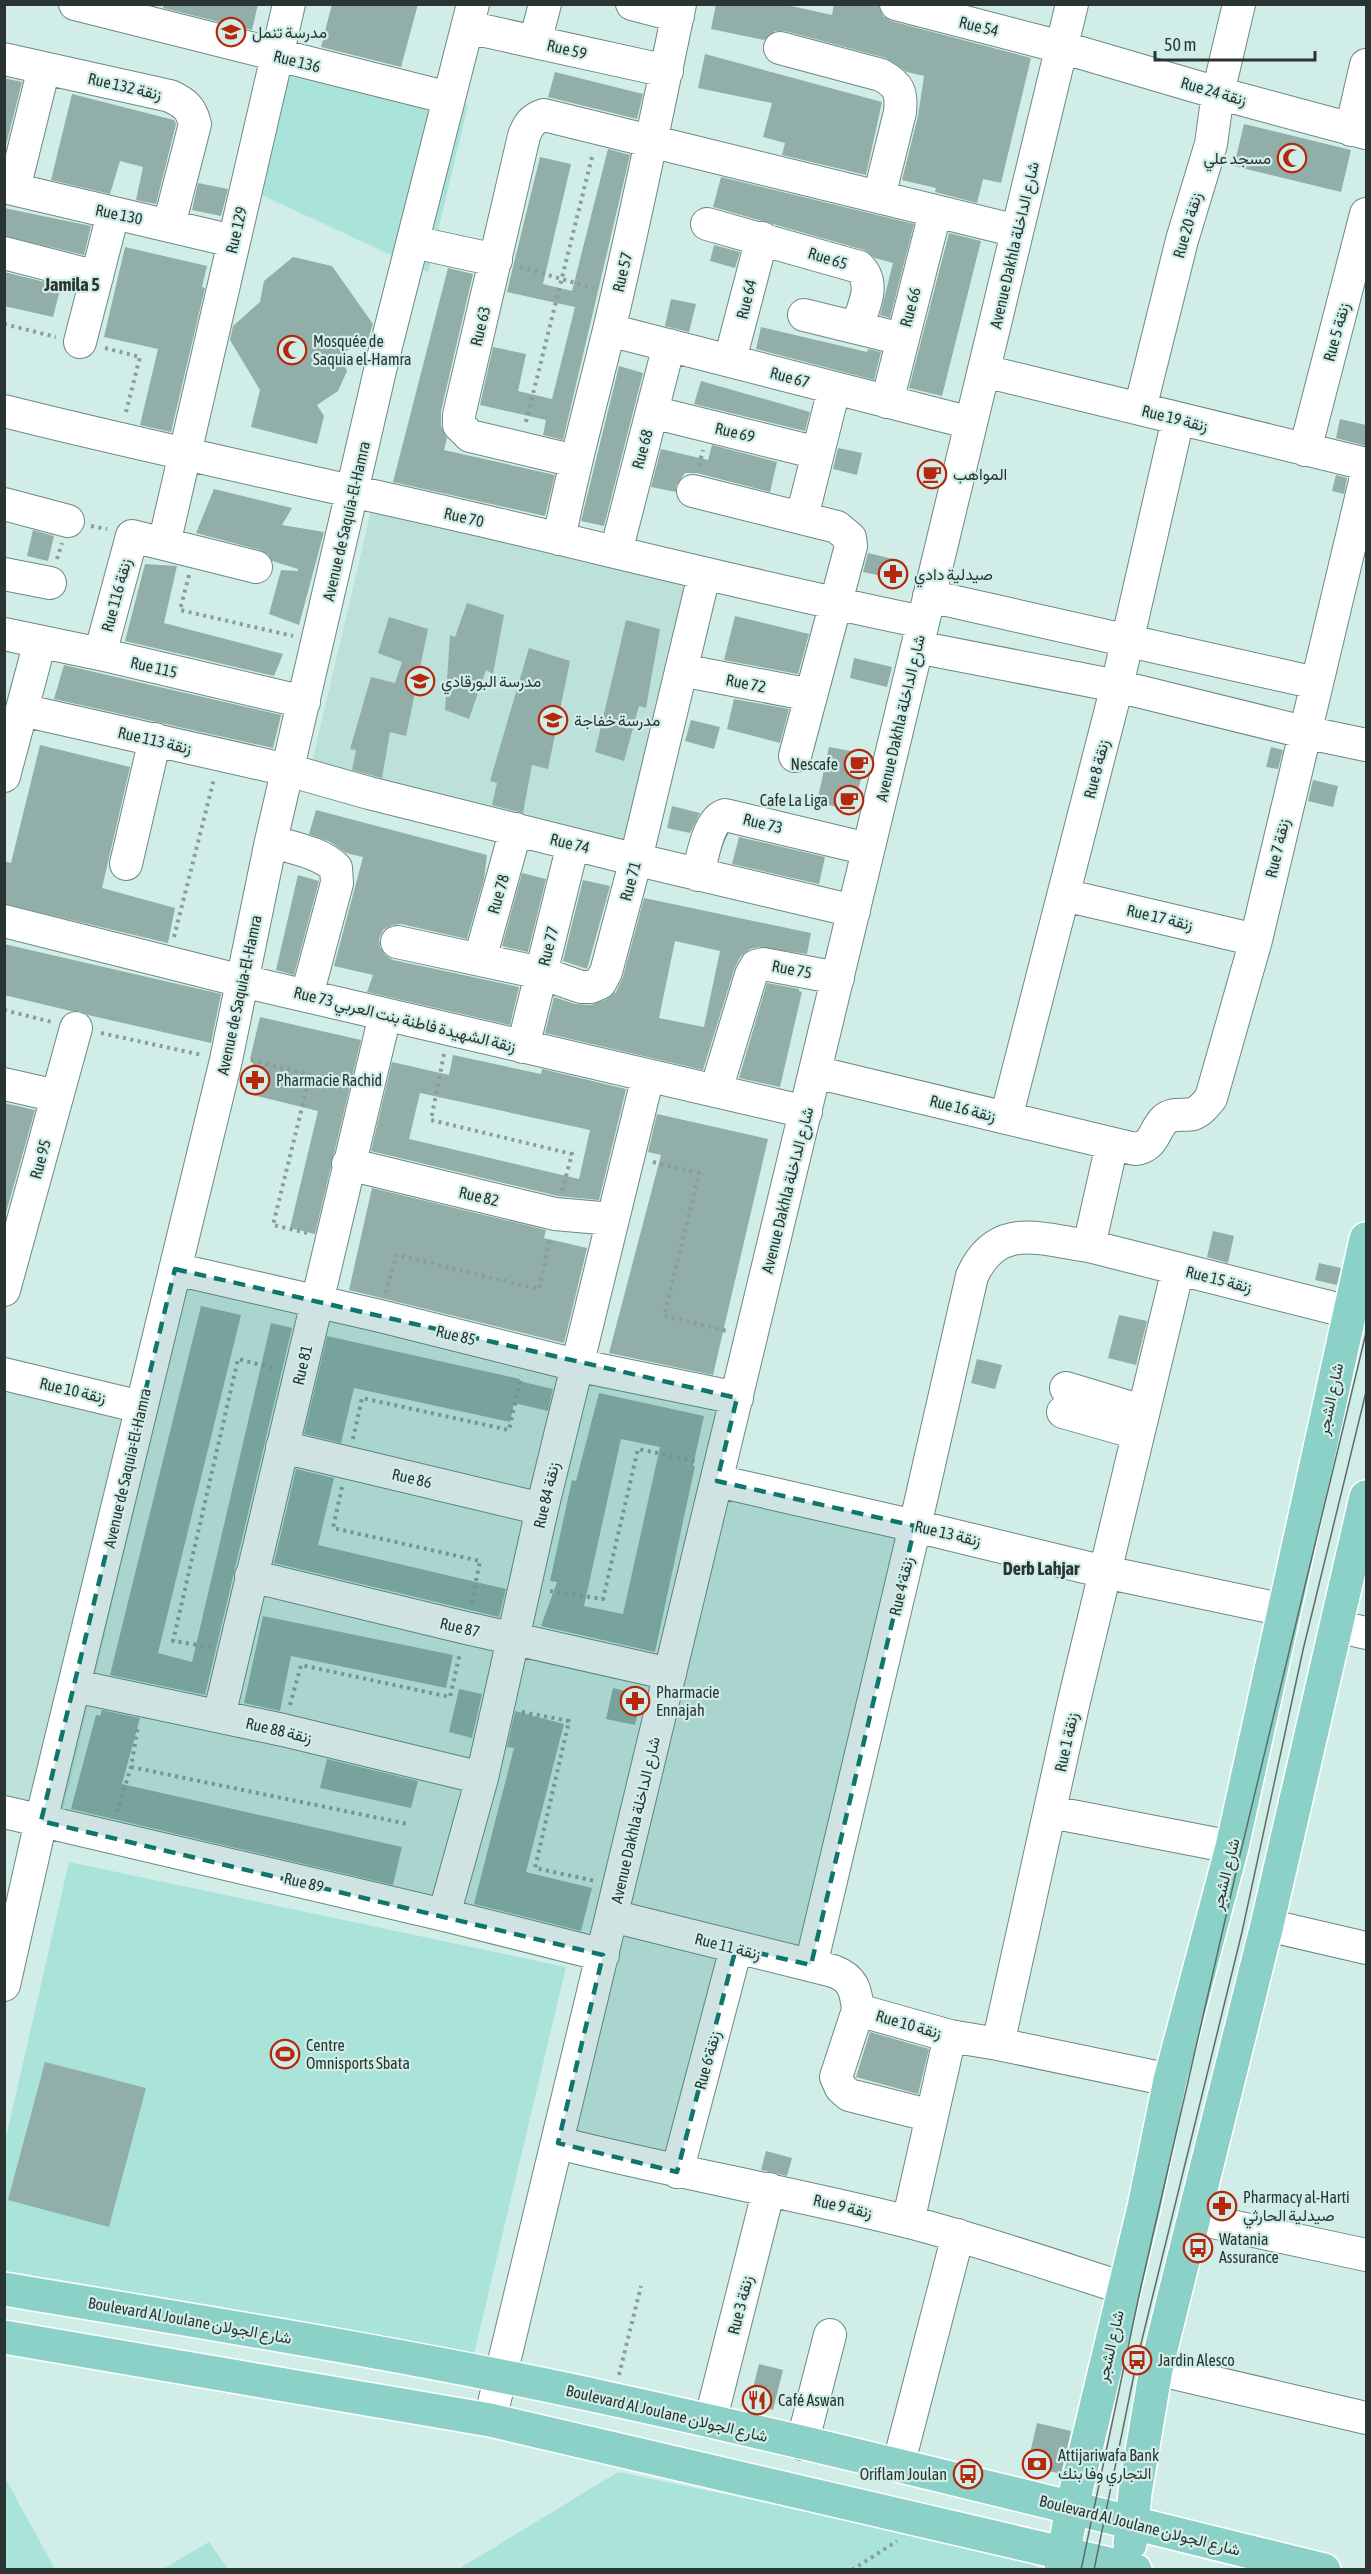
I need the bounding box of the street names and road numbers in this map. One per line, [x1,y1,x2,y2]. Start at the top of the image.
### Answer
street label: Rue 54 [957,12,1001,40]
street label: Rue 59 [545,36,589,62]
street label: Rue 136 [272,46,322,76]
street label: Rue 132 زنقة [86,69,164,105]
street label: Rue 24 زنقة [1178,73,1249,111]
street label: Avenue Dakhla شارع الداخلة [986,160,1045,331]
street label: Rue 20 زنقة [1169,190,1207,261]
street label: Rue 130 [94,200,144,228]
street label: Rue 129 [222,205,250,255]
street label: Rue 65 [806,244,850,272]
street label: Rue 57 [609,250,635,294]
street label: Rue 64 [732,277,760,321]
street label: Rue 66 [896,285,924,329]
street label: Rue 5 زنقة [1320,301,1354,364]
street label: Rue 63 [466,304,494,348]
street label: Rue 67 [768,363,812,391]
street label: Rue 19 زنقة [1140,401,1210,437]
street label: Rue 69 [713,419,757,445]
street label: Rue 68 [628,427,656,471]
street label: Avenue de Saquia-El-Hamra [319,439,374,603]
street label: Rue 70 [442,504,486,530]
street label: Rue 116 زنقة [98,556,136,634]
street label: Avenue Dakhla شارع الداخلة [872,633,931,804]
street label: Rue 115 [129,653,179,681]
street label: Rue 72 [725,670,767,696]
street label: Rue 113 زنقة [116,723,194,759]
street label: Rue 8 زنقة [1080,738,1114,801]
street label: Rue 73 [741,809,785,837]
street label: Rue 7 زنقة [1261,817,1294,880]
street label: Rue 74 [548,829,592,857]
street label: Rue 71 [616,859,644,903]
street label: Rue 78 [484,872,512,916]
street label: Rue 17 زنقة [1125,901,1195,935]
street label: Avenue de Saquia-El-Hamra [213,913,266,1077]
street label: Rue 77 [534,924,562,968]
street label: Rue 75 [771,956,813,982]
street label: Rue 73 زنقة الشهيدة فاطنة بنت العربي [291,983,518,1060]
street label: Rue 16 زنقة [928,1091,998,1127]
street label: Avenue Dakhla شارع الداخلة [758,1105,819,1276]
street label: Rue 95 [26,1137,54,1181]
street label: Rue 82 [457,1183,501,1209]
street label: Rue 15 زنقة [1184,1262,1254,1298]
street label: Rue 85 [434,1321,478,1349]
street label: Rue 81 [289,1343,315,1387]
street label: شارع الشجر [1313,1361,1349,1438]
street label: Rue 10 زنقة [38,1374,108,1408]
street label: Avenue de Saquia-El-Hamra [100,1386,155,1550]
street label: Rue 84 زنقة [530,1460,564,1530]
street label: Rue 86 [390,1465,434,1491]
street label: Rue 13 زنقة [913,1517,983,1551]
street label: Rue 4 زنقة [885,1555,918,1618]
street label: Rue 87 [438,1614,482,1640]
street label: Rue 1 زنقة [1051,1711,1083,1774]
street label: Rue 88 زنقة [244,1714,314,1748]
street label: Avenue Dakhla شارع الداخلة [607,1735,666,1906]
street label: شارع الشجر [1207,1836,1246,1913]
street label: Rue 89 [282,1869,326,1895]
street label: Rue 11 زنقة [693,1929,763,1965]
street label: Rue 10 زنقة [873,2006,944,2044]
street label: Rue 6 زنقة [691,2029,725,2092]
street label: Rue 9 زنقة [811,2190,874,2223]
street label: Rue 3 زنقة [724,2274,758,2337]
street label: Boulevard Al Joulane شارع الجولان [86,2293,293,2350]
street label: شارع الشجر [1093,2308,1130,2385]
street label: Boulevard Al Joulane شارع الجولان [564,2381,770,2448]
street label: Boulevard Al Joulane شارع الجولان [1037,2491,1242,2562]

